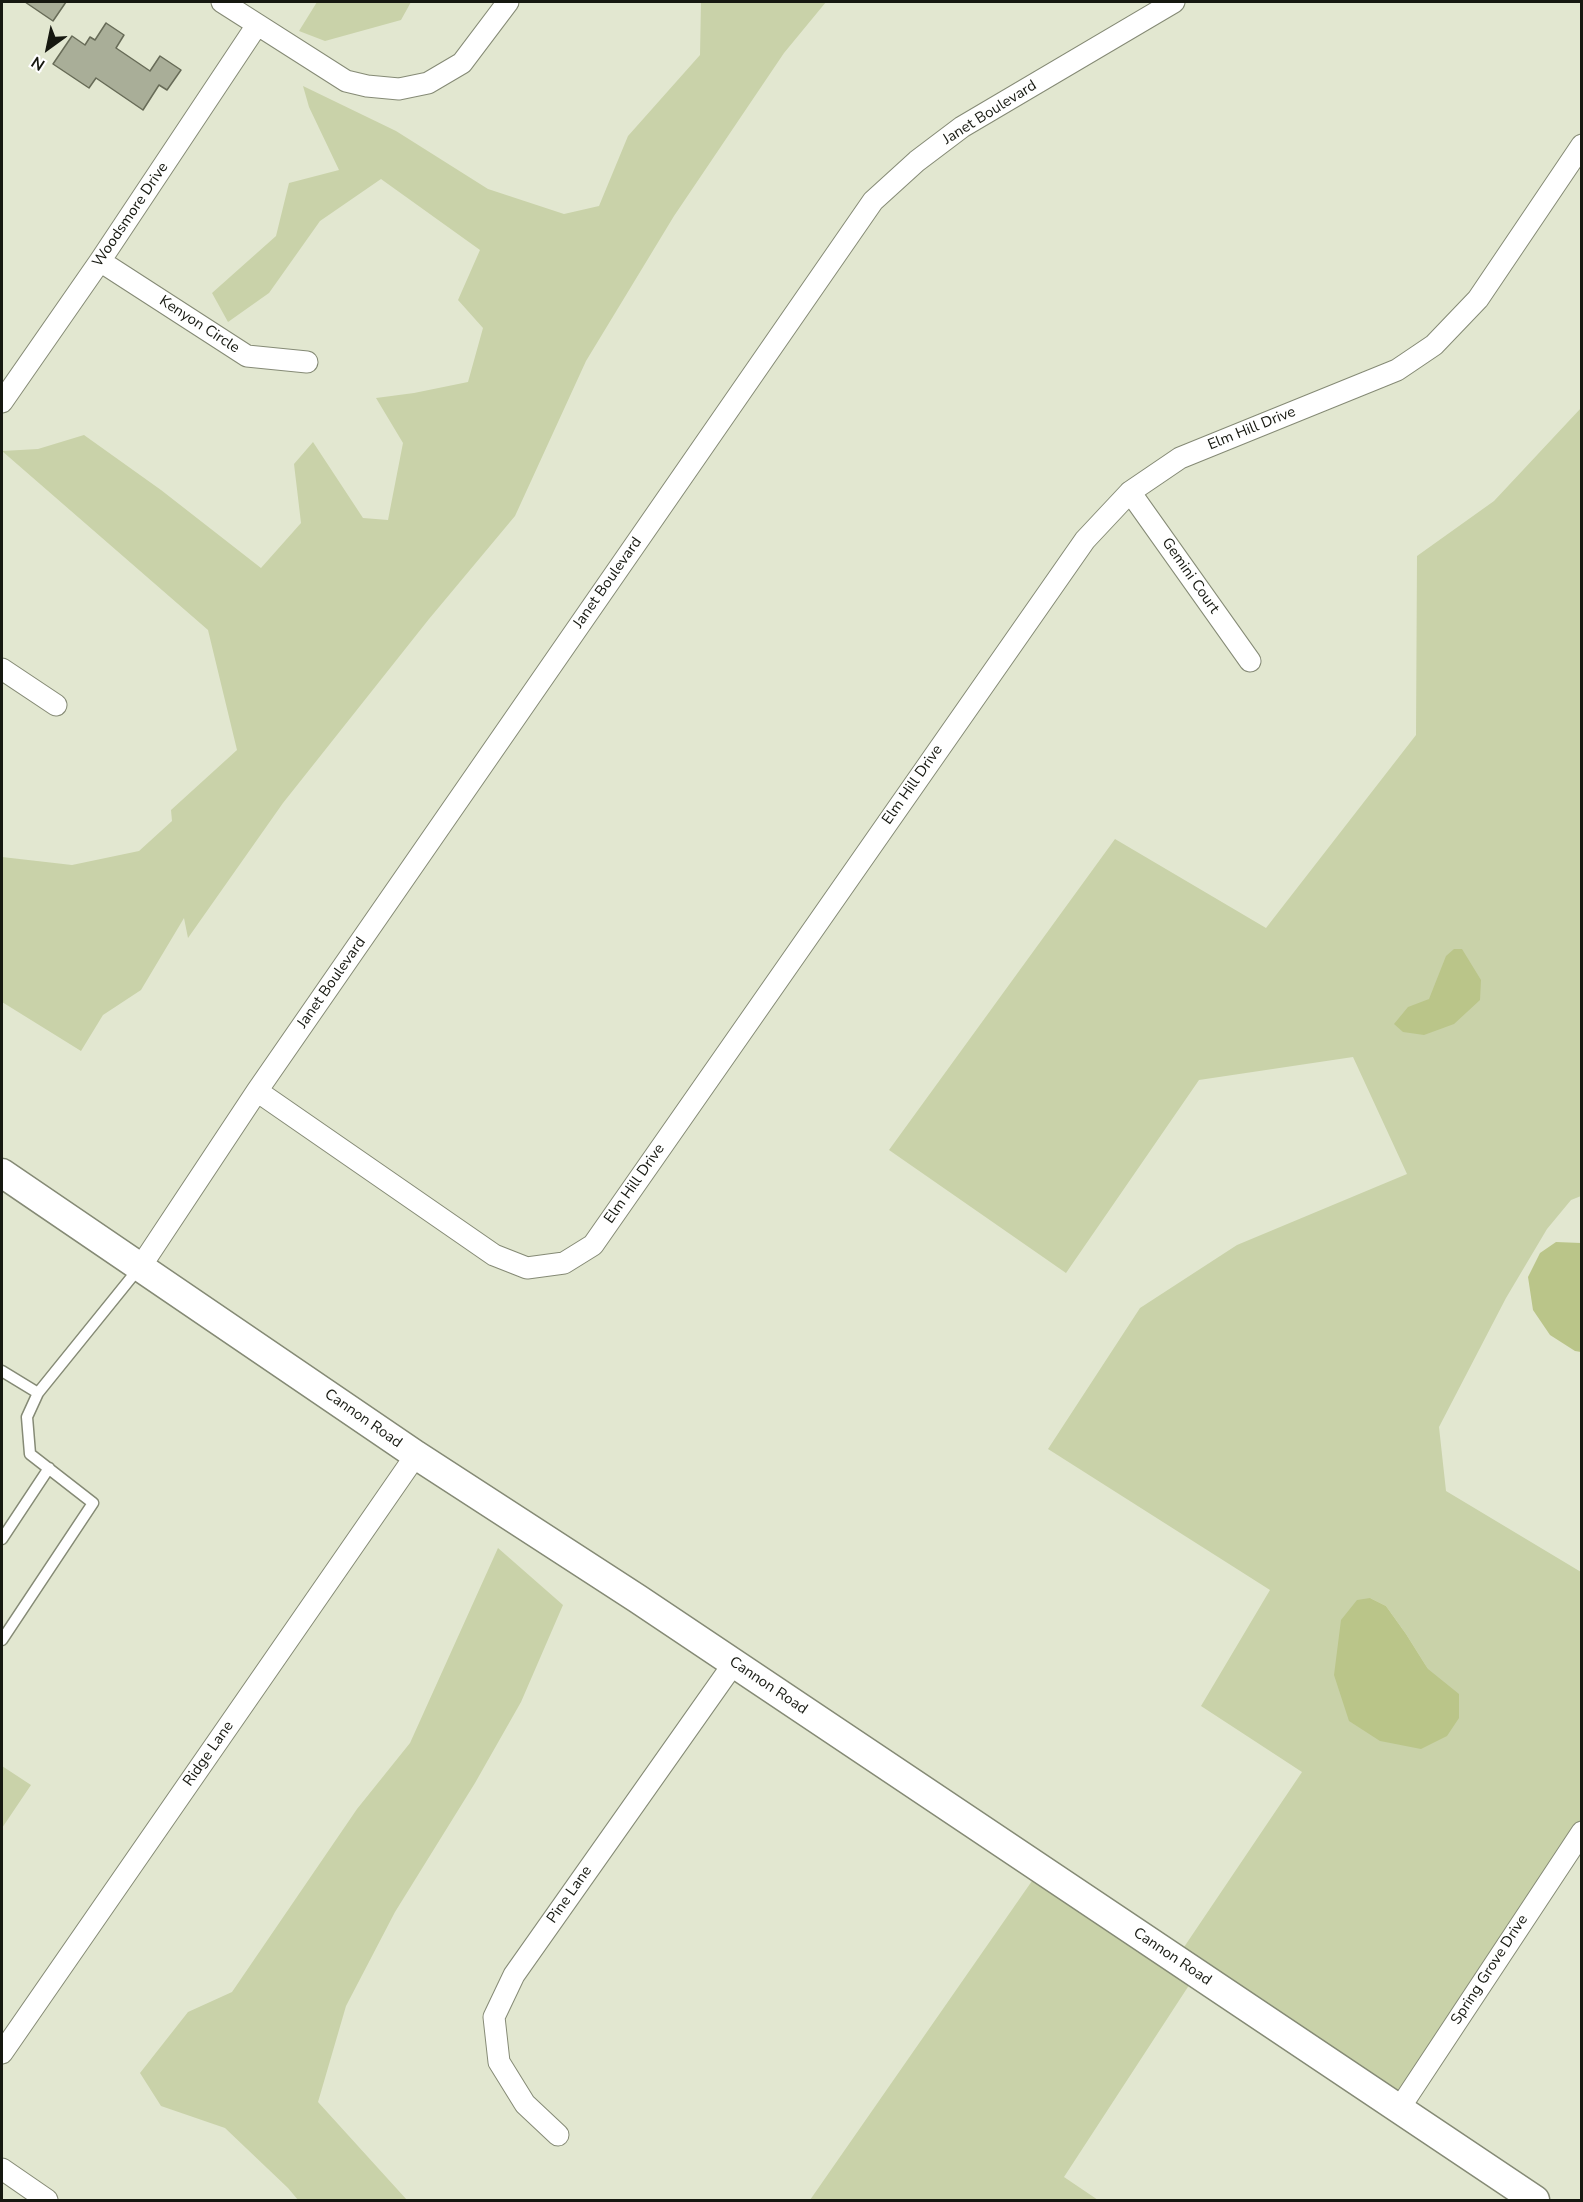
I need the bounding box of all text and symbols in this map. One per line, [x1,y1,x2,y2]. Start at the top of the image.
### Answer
north arrow [18,18,78,78]
text: N [27,51,49,76]
street label: Janet Boulevard [940,77,1040,149]
street label: Woodsmore Drive [89,159,173,271]
street label: Kenyon Circle [155,292,243,358]
street label: Elm Hill Drive [1205,403,1299,455]
street label: Janet Boulevard [570,534,646,632]
street label: Gemini Court [1157,535,1223,617]
street label: Elm Hill Drive [879,742,947,828]
street label: Janet Boulevard [294,934,370,1032]
street label: Elm Hill Drive [601,1141,669,1227]
street label: Cannon Road [321,1386,405,1452]
street label: Cannon Road [725,1653,811,1719]
street label: Ridge Lane [180,1718,238,1790]
street label: Pine Lane [544,1863,596,1927]
street label: Spring Grove Drive [1448,1912,1532,2028]
street label: Cannon Road [1129,1924,1215,1990]

